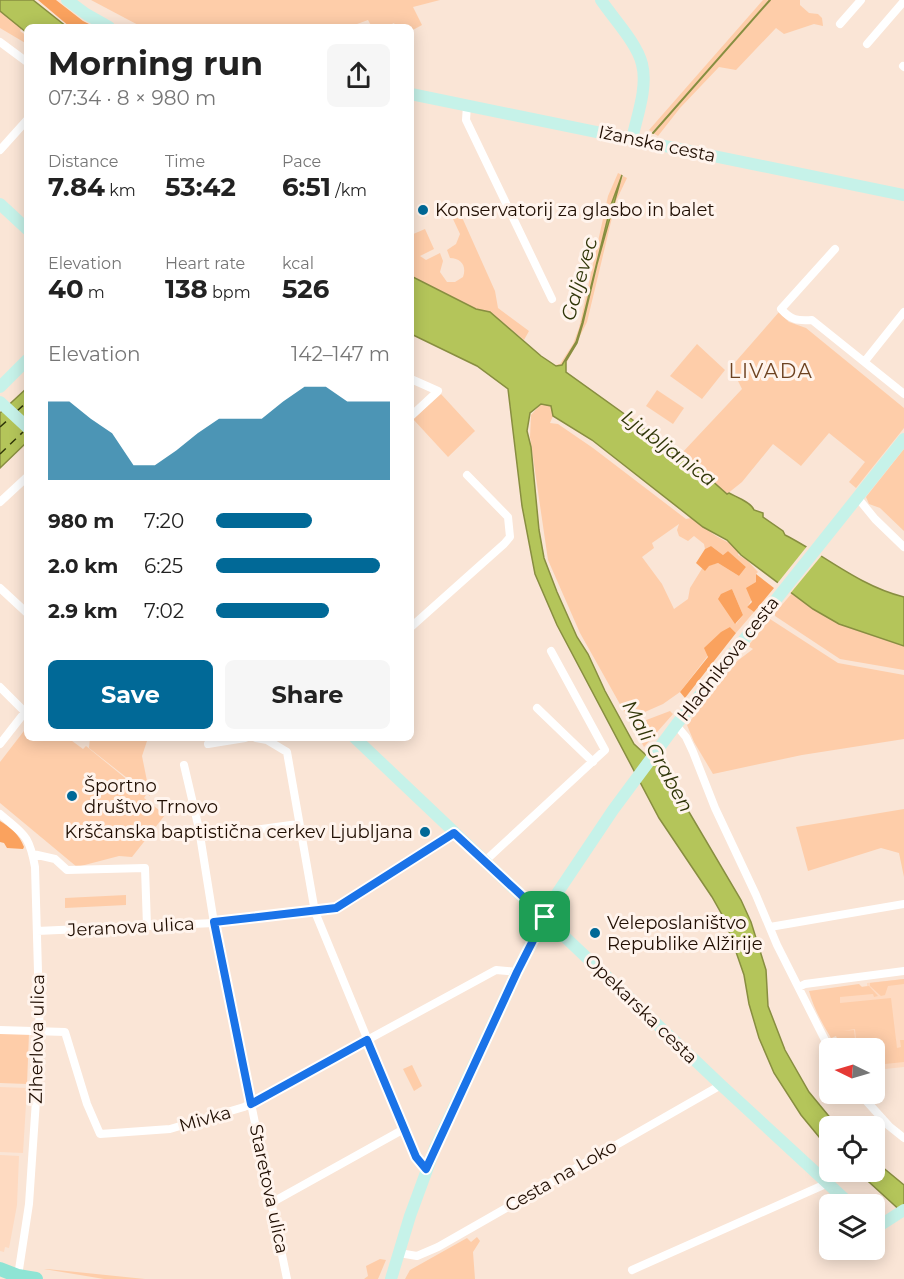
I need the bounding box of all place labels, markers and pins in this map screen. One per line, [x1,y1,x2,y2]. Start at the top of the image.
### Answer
place label: Konservatorij za glasbo in balet [435,199,715,221]
marker: Konservatorij za glasbo in balet [416,203,430,217]
place label: Športno društvo Trnovo [84,775,218,818]
marker: Športno društvo Trnovo [65,789,79,803]
place label: Krščanska baptistična cerkev Ljubljana [65,821,413,843]
marker: Krščanska baptistična cerkev Ljubljana [418,825,432,839]
pin [519,891,570,942]
place label: Veleposlaništvo Republike Alžirije [607,912,763,955]
marker: Veleposlaništvo Republike Alžirije [588,926,602,940]

